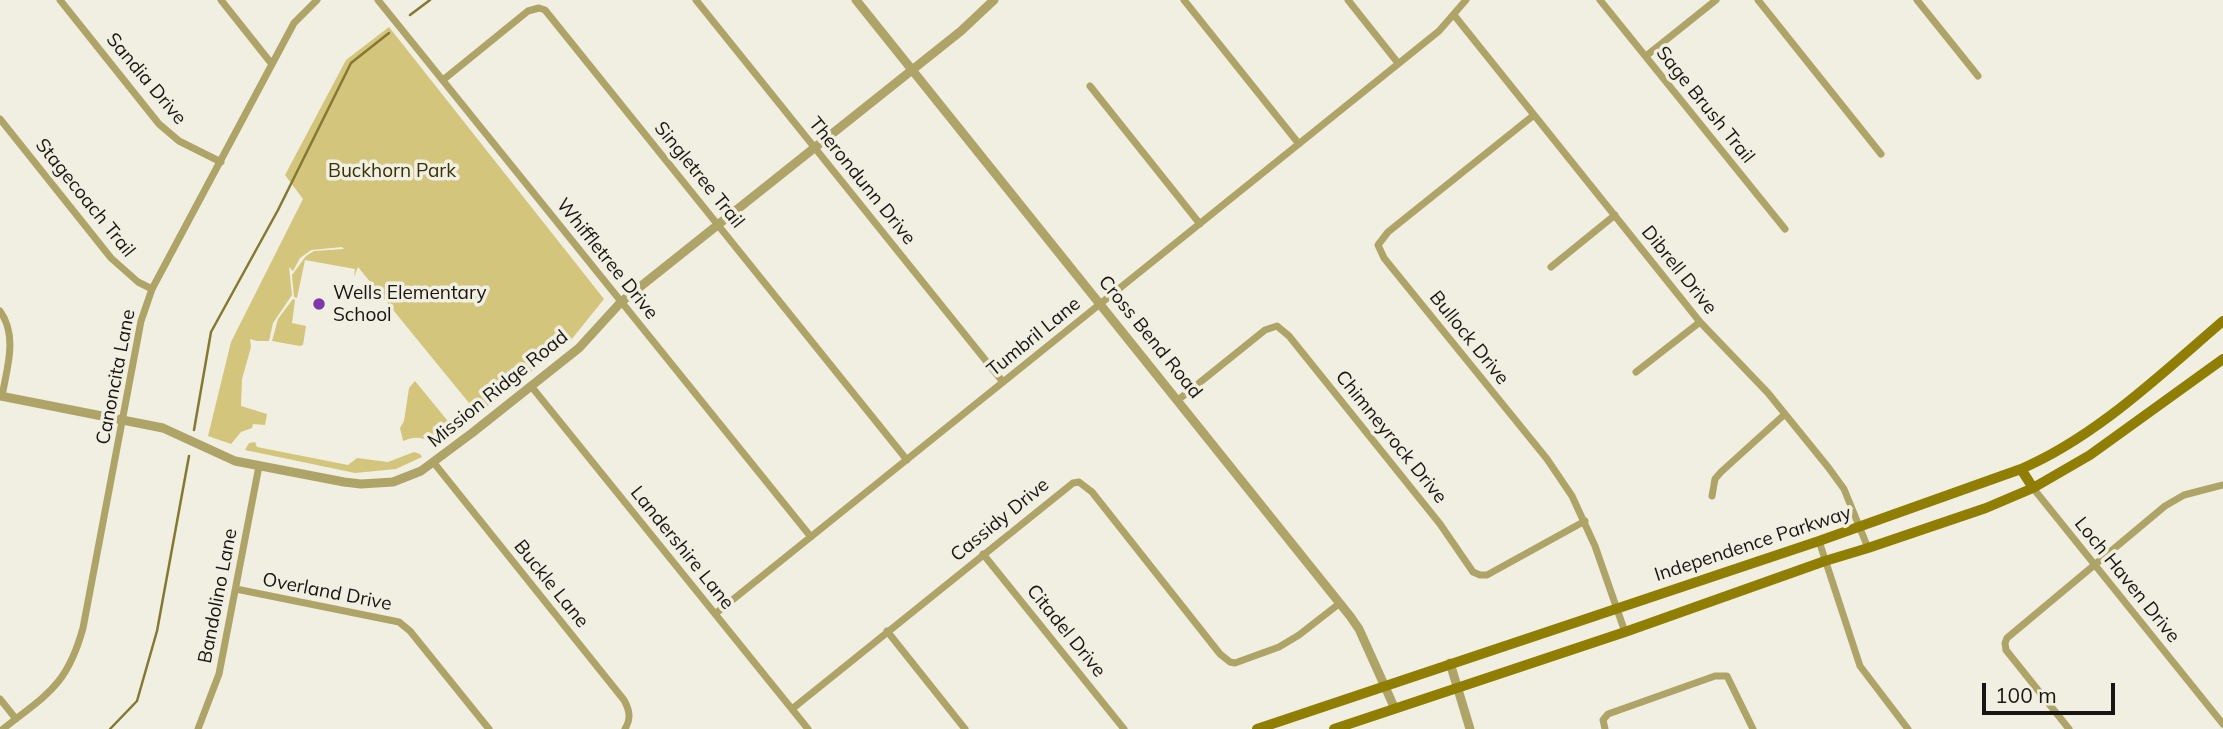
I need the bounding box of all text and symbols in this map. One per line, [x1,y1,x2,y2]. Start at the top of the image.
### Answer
street label: Sandia Drive [101,29,191,129]
street label: Sage Brush Trail [1651,42,1759,168]
street label: Therondunn Drive [804,113,920,249]
street label: Singletree Trail [649,117,749,233]
street label: Stagecoach Trail [30,134,140,262]
park label: Buckhorn Park [328,160,456,182]
street label: Whiffletree Drive [551,194,663,324]
street label: Dibrell Drive [1636,221,1722,319]
street label: Cross Bend Road [1093,271,1207,403]
place label: Wells Elementary School [333,282,487,326]
street label: Bullock Drive [1424,287,1514,389]
street label: Tumbril Lane [983,292,1085,382]
marker: Wells Elementary School [311,296,327,312]
street label: Canoncita Lane [92,307,140,447]
street label: Mission Ridge Road [423,326,573,452]
street label: Chimneyrock Drive [1330,366,1452,508]
street label: Cassidy Drive [946,473,1054,567]
street label: Landershire Lane [625,482,739,614]
street label: Independence Parkway [1652,501,1854,587]
street label: Loch Haven Drive [2069,513,2185,647]
street label: Bandolino Lane [194,527,242,665]
street label: Buckle Lane [509,536,593,632]
street label: Overland Drive [260,568,394,616]
street label: Citadel Drive [1022,580,1110,682]
scale bar [1985,670,2118,714]
text: 100 m [1995,682,2057,708]

